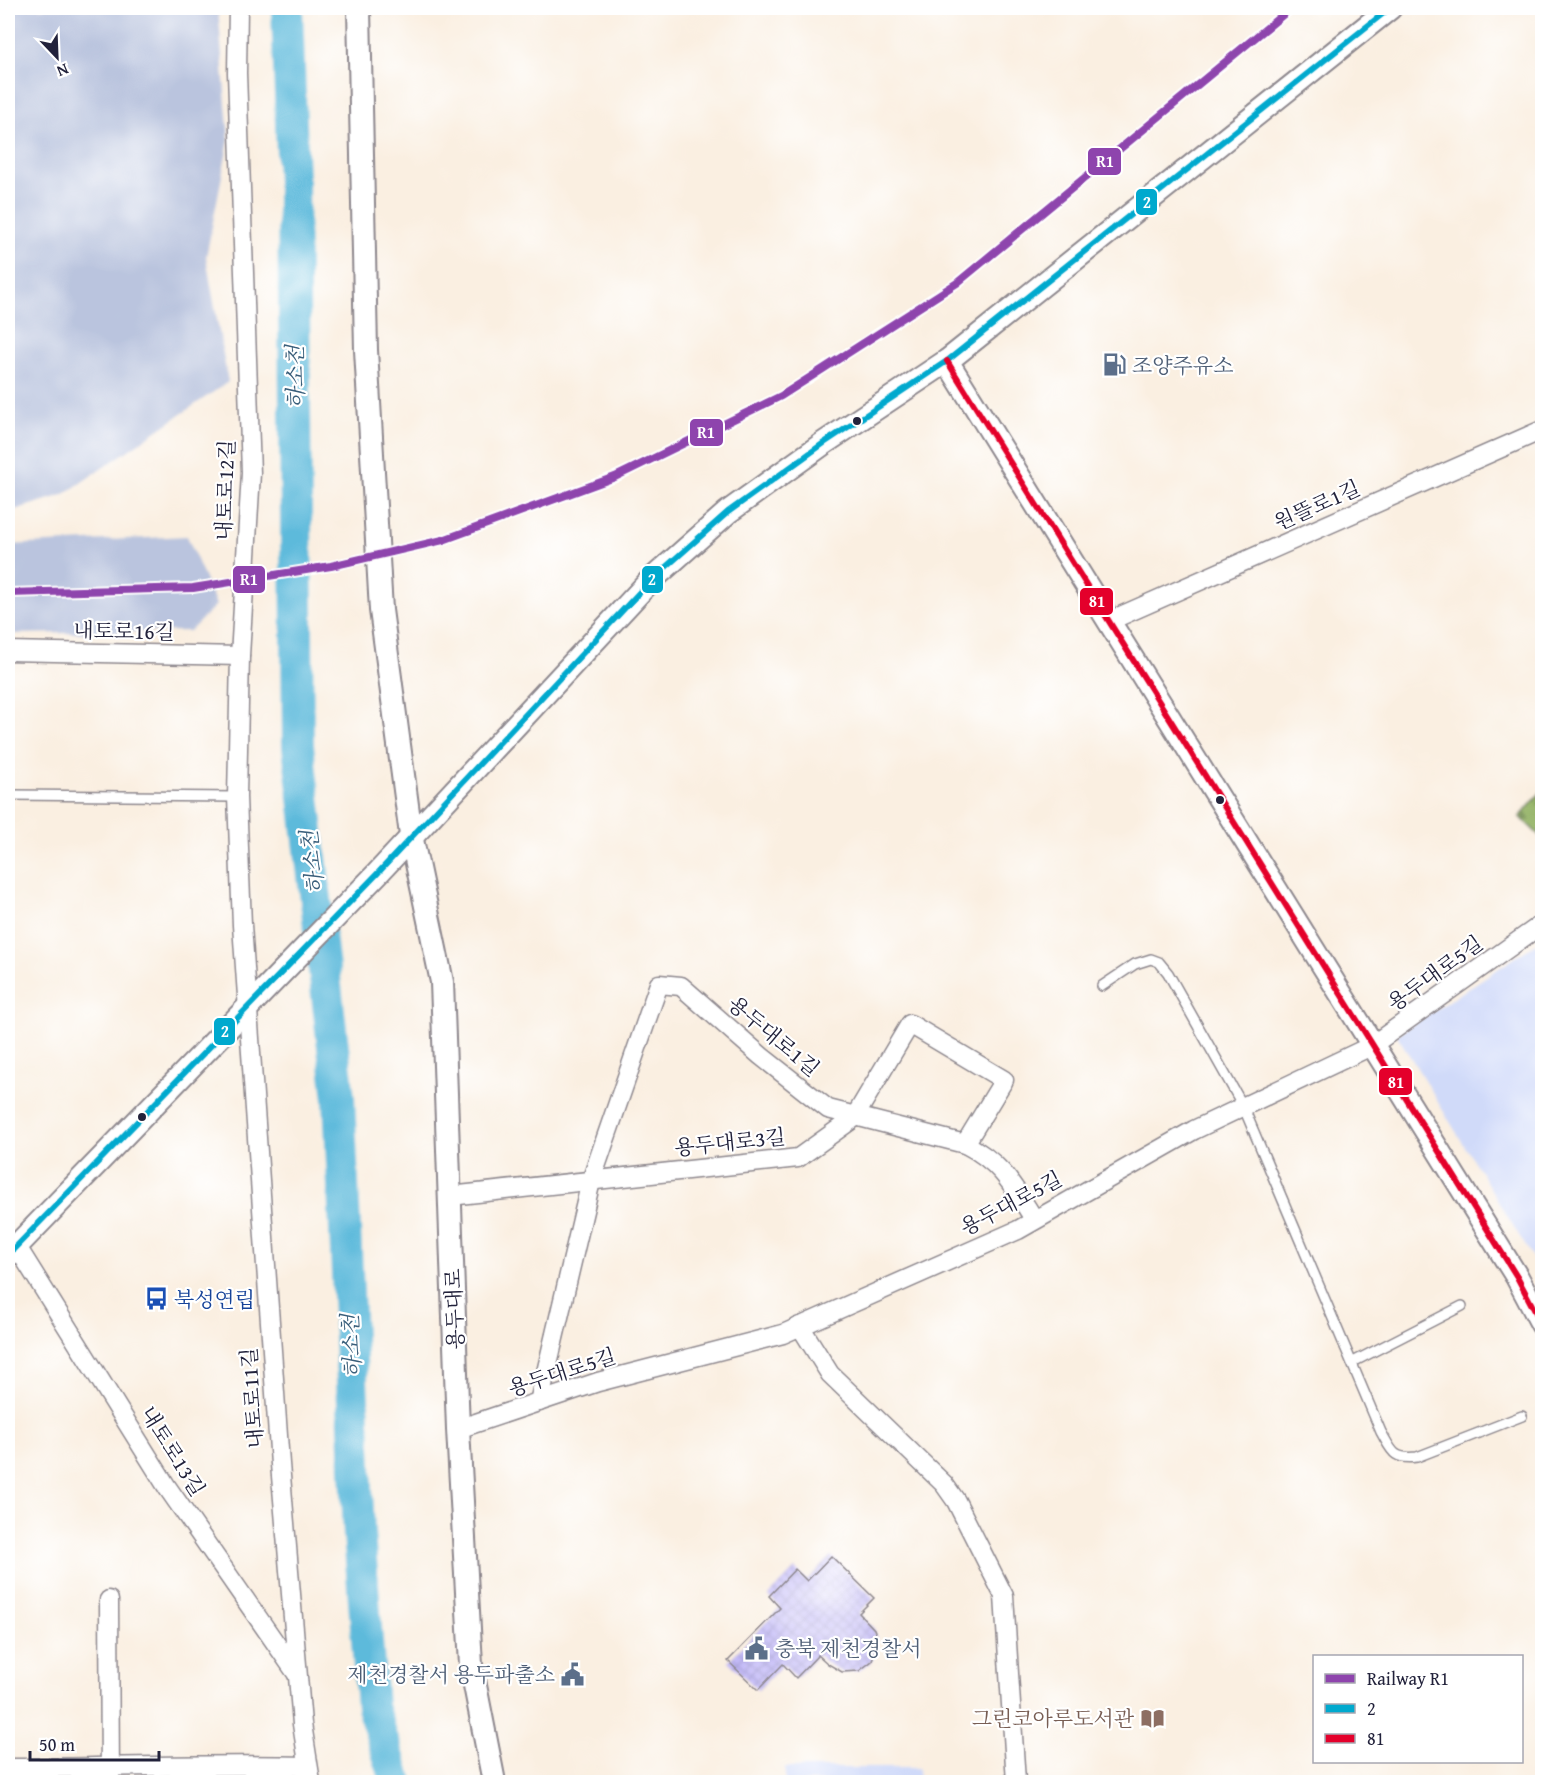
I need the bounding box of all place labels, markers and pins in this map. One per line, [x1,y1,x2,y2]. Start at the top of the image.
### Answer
place label: 조양주유소 [1132,350,1233,381]
fuel station icon: 조양주유소 [1101,352,1127,378]
unlabelled marker [851,415,863,427]
unlabelled marker [1214,794,1226,806]
unlabelled marker [136,1111,148,1123]
place label: 북성연립 [174,1284,255,1315]
bus stop icon: 북성연립 [143,1286,169,1312]
place label: 충북 제천경찰서 [775,1633,922,1664]
public building icon: 충북 제천경찰서 [744,1635,770,1661]
place label: 제천경찰서 용두파출소 [348,1659,555,1690]
public building icon: 제천경찰서 용두파출소 [560,1661,586,1687]
place label: 그린코아루도서관 [972,1703,1135,1734]
library icon: 그린코아루도서관 [1139,1705,1165,1731]

